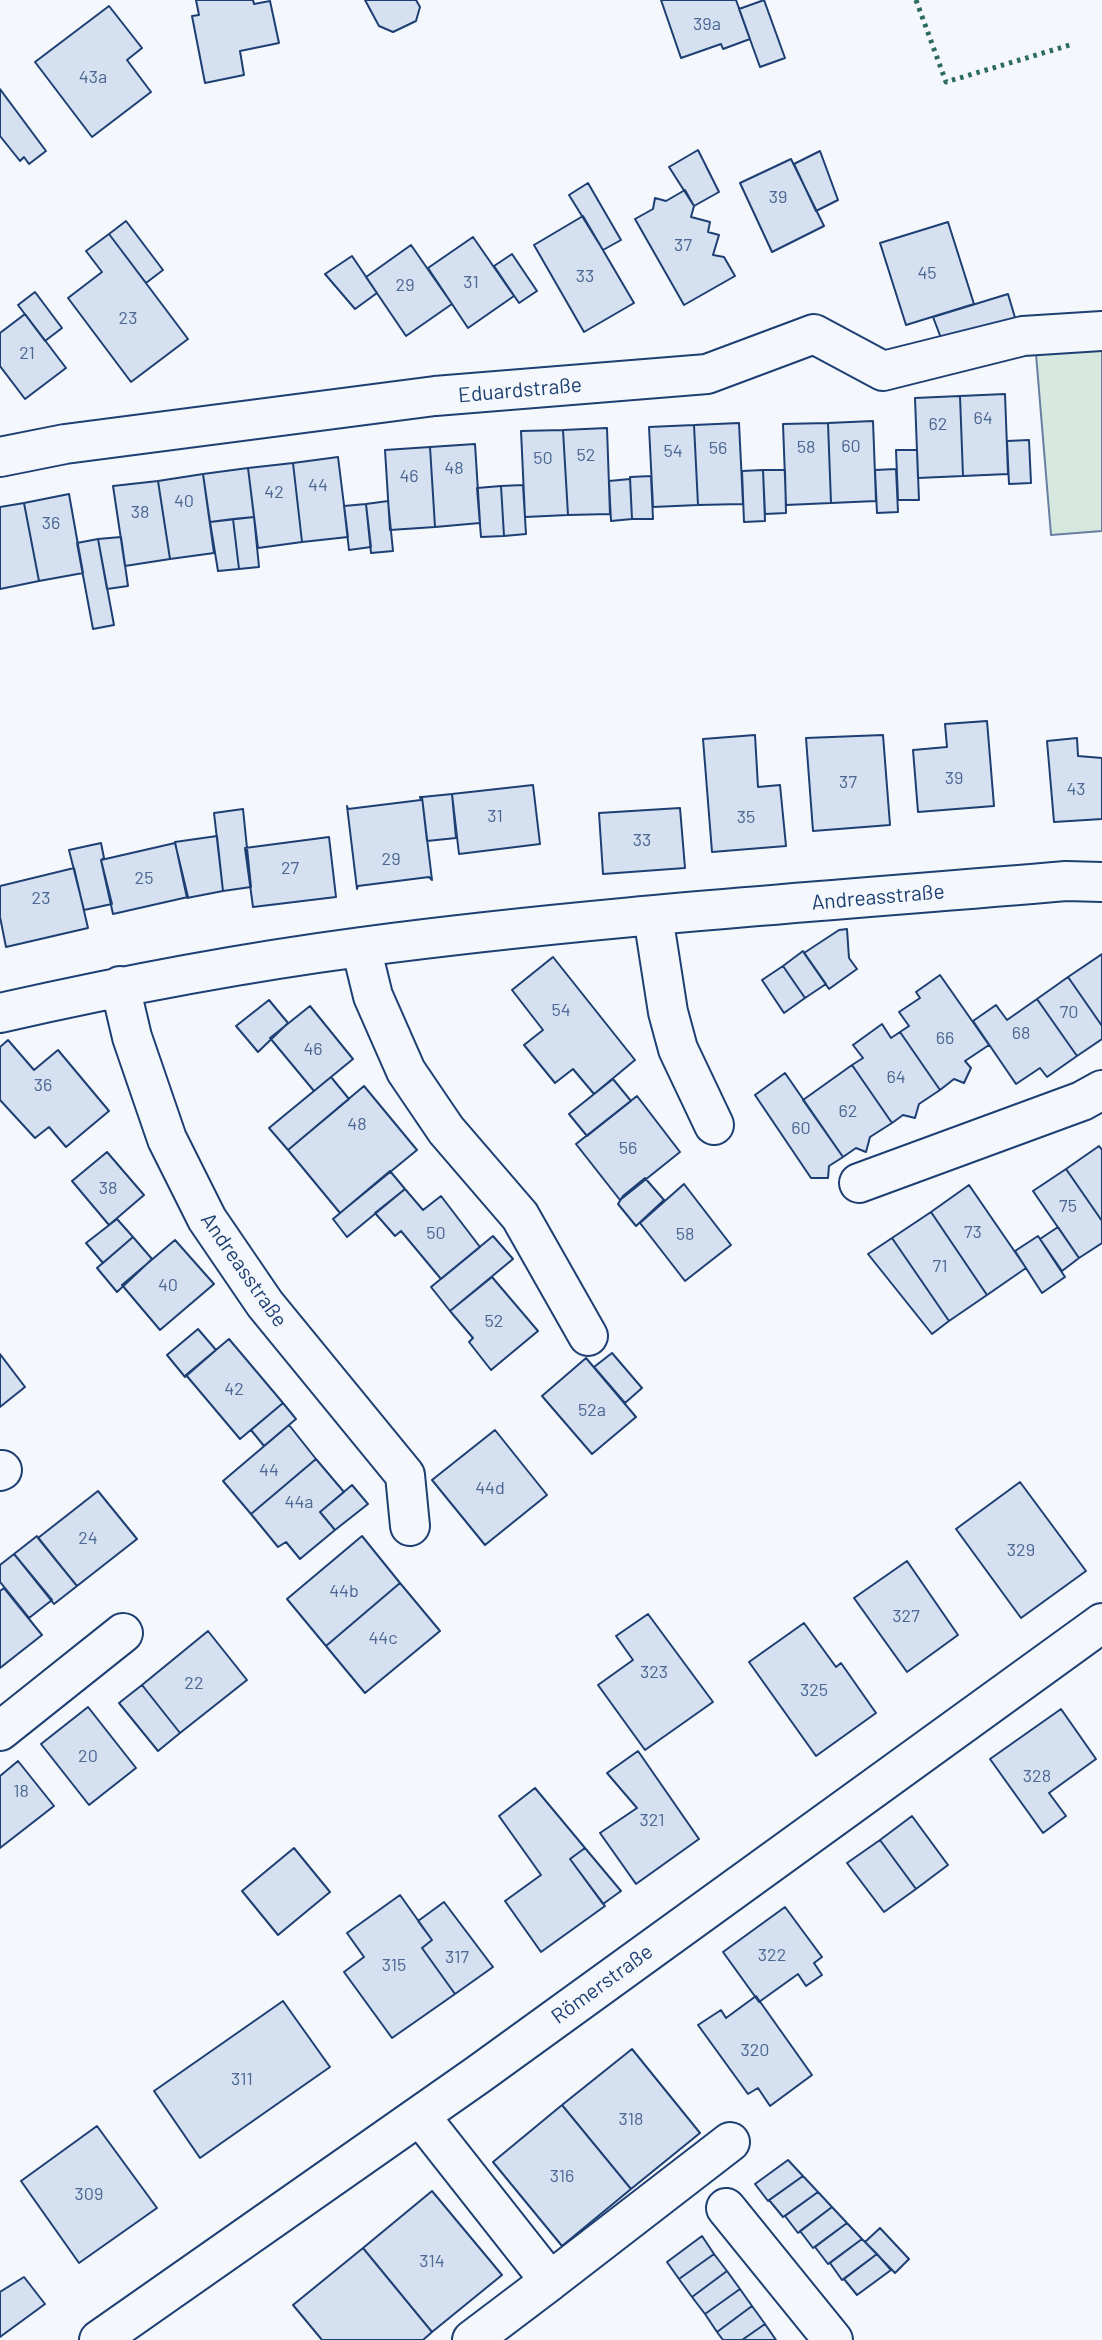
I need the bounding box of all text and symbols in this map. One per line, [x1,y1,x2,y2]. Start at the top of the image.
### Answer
house number: 39a [693,13,721,35]
house number: 43a [79,66,107,88]
house number: 39 [769,186,787,208]
house number: 37 [674,234,692,256]
house number: 45 [917,262,937,284]
house number: 33 [576,265,594,287]
house number: 31 [463,271,479,293]
house number: 29 [395,274,415,296]
house number: 23 [119,307,137,329]
house number: 21 [19,342,35,364]
street label: Eduardstraße [457,372,583,408]
house number: 64 [973,407,993,429]
house number: 62 [929,413,947,435]
house number: 60 [841,435,861,457]
house number: 58 [797,436,815,458]
house number: 56 [709,437,727,459]
house number: 54 [663,440,683,462]
house number: 52 [577,444,595,466]
house number: 50 [533,447,553,469]
house number: 48 [444,457,464,479]
house number: 46 [399,465,419,487]
house number: 44 [308,474,328,496]
house number: 42 [264,481,284,503]
house number: 40 [174,490,194,512]
house number: 38 [131,501,149,523]
house number: 36 [42,512,60,534]
house number: 39 [945,767,963,789]
house number: 37 [839,771,857,793]
house number: 43 [1066,778,1086,800]
house number: 31 [487,805,503,827]
house number: 35 [737,806,755,828]
house number: 33 [633,829,651,851]
house number: 29 [381,848,401,870]
house number: 27 [281,857,299,879]
house number: 25 [135,867,153,889]
street label: Andreasstraße [810,879,946,915]
house number: 23 [32,887,50,909]
house number: 54 [551,999,571,1021]
house number: 70 [1060,1001,1078,1023]
house number: 68 [1012,1022,1030,1044]
house number: 66 [936,1027,954,1049]
house number: 46 [303,1038,323,1060]
house number: 64 [886,1066,906,1088]
house number: 36 [34,1074,52,1096]
house number: 62 [839,1100,857,1122]
house number: 48 [347,1113,367,1135]
house number: 60 [791,1117,811,1139]
house number: 56 [619,1137,637,1159]
house number: 38 [99,1177,117,1199]
house number: 75 [1059,1195,1077,1217]
street label: Andreasstraße [195,1208,293,1332]
house number: 73 [964,1221,982,1243]
house number: 50 [426,1222,446,1244]
house number: 58 [676,1223,694,1245]
house number: 71 [933,1255,947,1277]
house number: 40 [158,1274,178,1296]
house number: 52 [485,1310,503,1332]
house number: 42 [224,1378,244,1400]
house number: 52a [578,1399,606,1421]
house number: 44 [259,1459,279,1481]
house number: 44d [475,1477,505,1499]
house number: 44a [284,1491,314,1513]
house number: 24 [78,1527,98,1549]
house number: 329 [1007,1539,1035,1561]
house number: 44b [329,1580,359,1602]
house number: 327 [892,1605,920,1627]
house number: 44c [368,1627,398,1649]
house number: 323 [640,1661,668,1683]
house number: 22 [184,1672,204,1694]
house number: 325 [800,1679,828,1701]
house number: 20 [78,1745,98,1767]
house number: 328 [1023,1765,1051,1787]
house number: 18 [13,1780,29,1802]
house number: 321 [640,1809,664,1831]
street label: Römerstraße [546,1939,658,2029]
house number: 322 [758,1944,786,1966]
house number: 317 [445,1946,469,1968]
house number: 315 [382,1954,406,1976]
house number: 320 [740,2039,770,2061]
house number: 311 [231,2068,253,2090]
house number: 318 [619,2108,643,2130]
house number: 316 [550,2165,574,2187]
house number: 309 [75,2183,103,2205]
house number: 314 [419,2250,445,2272]

